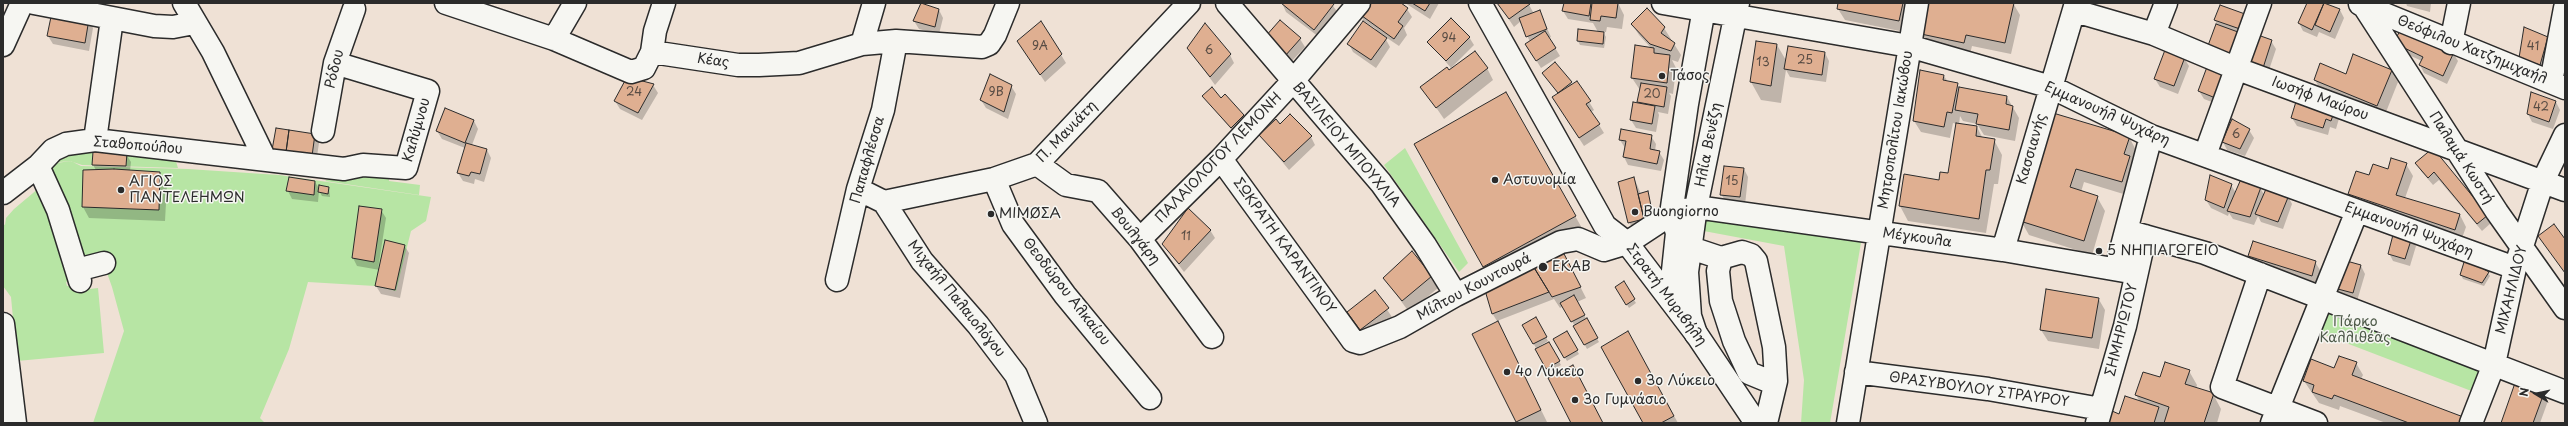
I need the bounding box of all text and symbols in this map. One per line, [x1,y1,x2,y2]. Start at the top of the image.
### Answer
street label: Θεόφιλου Χατζημιχαήλ [2395,12,2549,88]
house number: 94 [1442,32,1456,46]
house number: 9Α [1032,40,1048,54]
house number: 41 [2527,40,2539,54]
house number: 6 [1205,44,1213,58]
street label: Ρόδου [322,48,348,90]
street label: Κέας [696,50,730,72]
street label: Μητροπολίτου Ιακώβου [1875,50,1917,210]
house number: 25 [1797,54,1813,68]
house number: 13 [1756,56,1770,70]
place label: Τάσος [1670,68,1709,84]
marker: Τάσος [1657,71,1667,81]
street label: Ιωσήφ Μαύρου [2269,74,2371,124]
street label: ΒΑΣΙΛΕΙΟΥ ΜΠΟΥΧΛΙΑ [1289,79,1403,211]
street label: Εμμανουήλ Ψυχάρη [2042,79,2172,149]
house number: 24 [626,86,642,100]
house number: 9Β [988,86,1004,100]
house number: 20 [1643,88,1661,102]
street label: ΠΑΛΑΙΟΛΟΓΟΥ ΛΕΜΟΝΗ [1152,89,1286,227]
street label: Καλύμνου [400,96,434,164]
street label: Π. Μανιάτη [1033,97,1101,167]
street label: Ηλία Βενέζη [1693,101,1725,189]
house number: 42 [2533,101,2549,115]
street label: Παλαμά Κωστή [2425,109,2497,207]
street label: Κασσιανής [2014,112,2050,186]
street label: Παπαφλέσσα [848,114,888,206]
house number: 6 [2232,128,2240,142]
street label: Σταθοπούλου [93,134,183,158]
place label: Αστυνομία [1503,172,1576,188]
place label: ΑΓΙΟΣ ΠΑΝΤΕΛΕΗΜΩΝ [129,174,245,206]
street label: ΣΩΚΡΑΤΗ ΚΑΡΑΝΤΙΝΟΥ [1229,175,1339,317]
marker: Αστυνομία [1490,175,1500,185]
house number: 15 [1725,175,1739,189]
marker: ΑΓΙΟΣ ΠΑΝΤΕΛΕΗΜΩΝ [116,185,126,195]
street label: Εμμανουήλ Ψυχάρη [2342,199,2476,261]
street label: Βουλγάρη [1107,204,1163,268]
place label: Buongiorno [1643,204,1719,220]
place label: MIMØΣΑ [999,206,1061,222]
marker: Buongiorno [1630,207,1640,217]
marker: MIMØΣΑ [986,209,996,219]
street label: Μέγκουλα [1881,225,1953,251]
house number: 11 [1181,230,1191,244]
street label: Θεοδώρου Αλκαίου [1019,235,1113,349]
street label: Μιχαήλ Παλαιολόγου [904,237,1008,361]
street label: Στρατή Μυριβήλη [1622,241,1710,349]
place label: 5 ΝΗΠΙΑΓΩΓΕΙΟ [2107,243,2219,259]
street label: ΜΙΧΑΗΛΙΔΟΥ [2493,244,2531,336]
marker: 5 ΝΗΠΙΑΓΩΓΕΙΟ [2094,246,2104,256]
street label: Μίλτου Κουντουρά [1414,250,1534,324]
place label: ΕΚΑΒ [1552,259,1591,275]
marker: ΕΚΑΒ [1537,261,1549,273]
street label: ΣΗΜΗΡΙΩΤΟΥ [2102,282,2142,378]
park label: Πάρκο Καλλιθέας [2320,314,2390,346]
place label: 4ο Λύκειο [1515,364,1584,380]
marker: 4ο Λύκειο [1502,367,1512,377]
street label: ΘΡΑΣΥΒΟΥΛΟΥ ΣΤΡΑΥΡΟΥ [1888,369,2070,411]
place label: 3ο Λύκειο [1646,373,1715,389]
north arrow [2516,374,2556,414]
marker: 3ο Λύκειο [1633,376,1643,386]
text: N [2515,386,2533,398]
place label: 3ο Γυμνάσιο [1583,392,1666,408]
marker: 3ο Γυμνάσιο [1570,395,1580,405]

